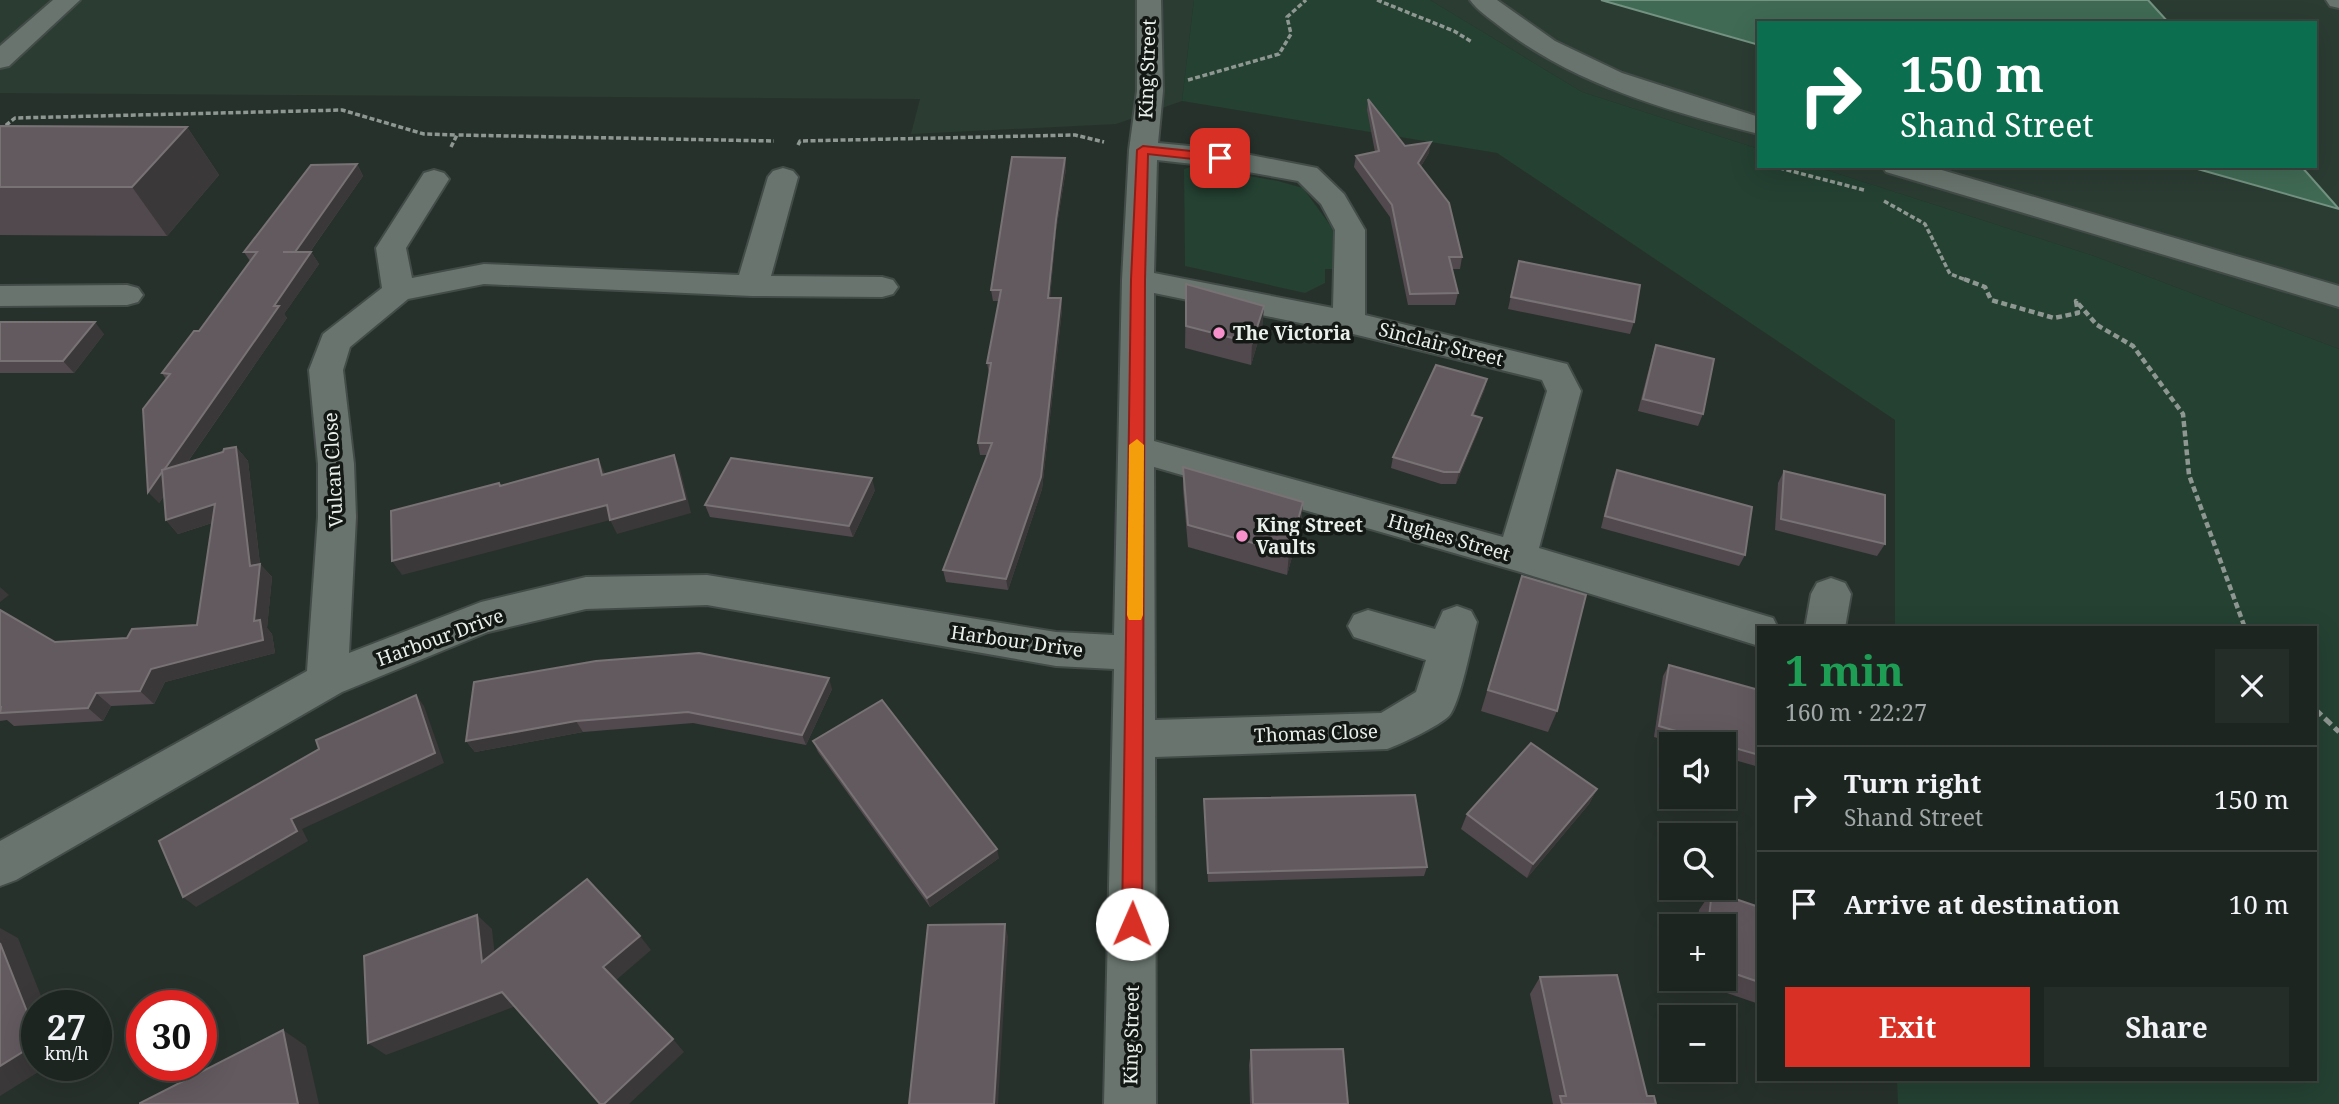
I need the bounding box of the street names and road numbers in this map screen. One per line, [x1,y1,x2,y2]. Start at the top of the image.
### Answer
street label: King Street [1132,18,1162,119]
street label: Sinclair Street [1376,316,1506,372]
street label: Vulcan Close [317,412,349,528]
street label: Hughes Street [1385,507,1513,567]
street label: Harbour Drive [373,602,507,672]
street label: Harbour Drive [949,619,1085,663]
street label: Thomas Close [1254,718,1378,748]
street label: King Street [1117,985,1145,1085]

